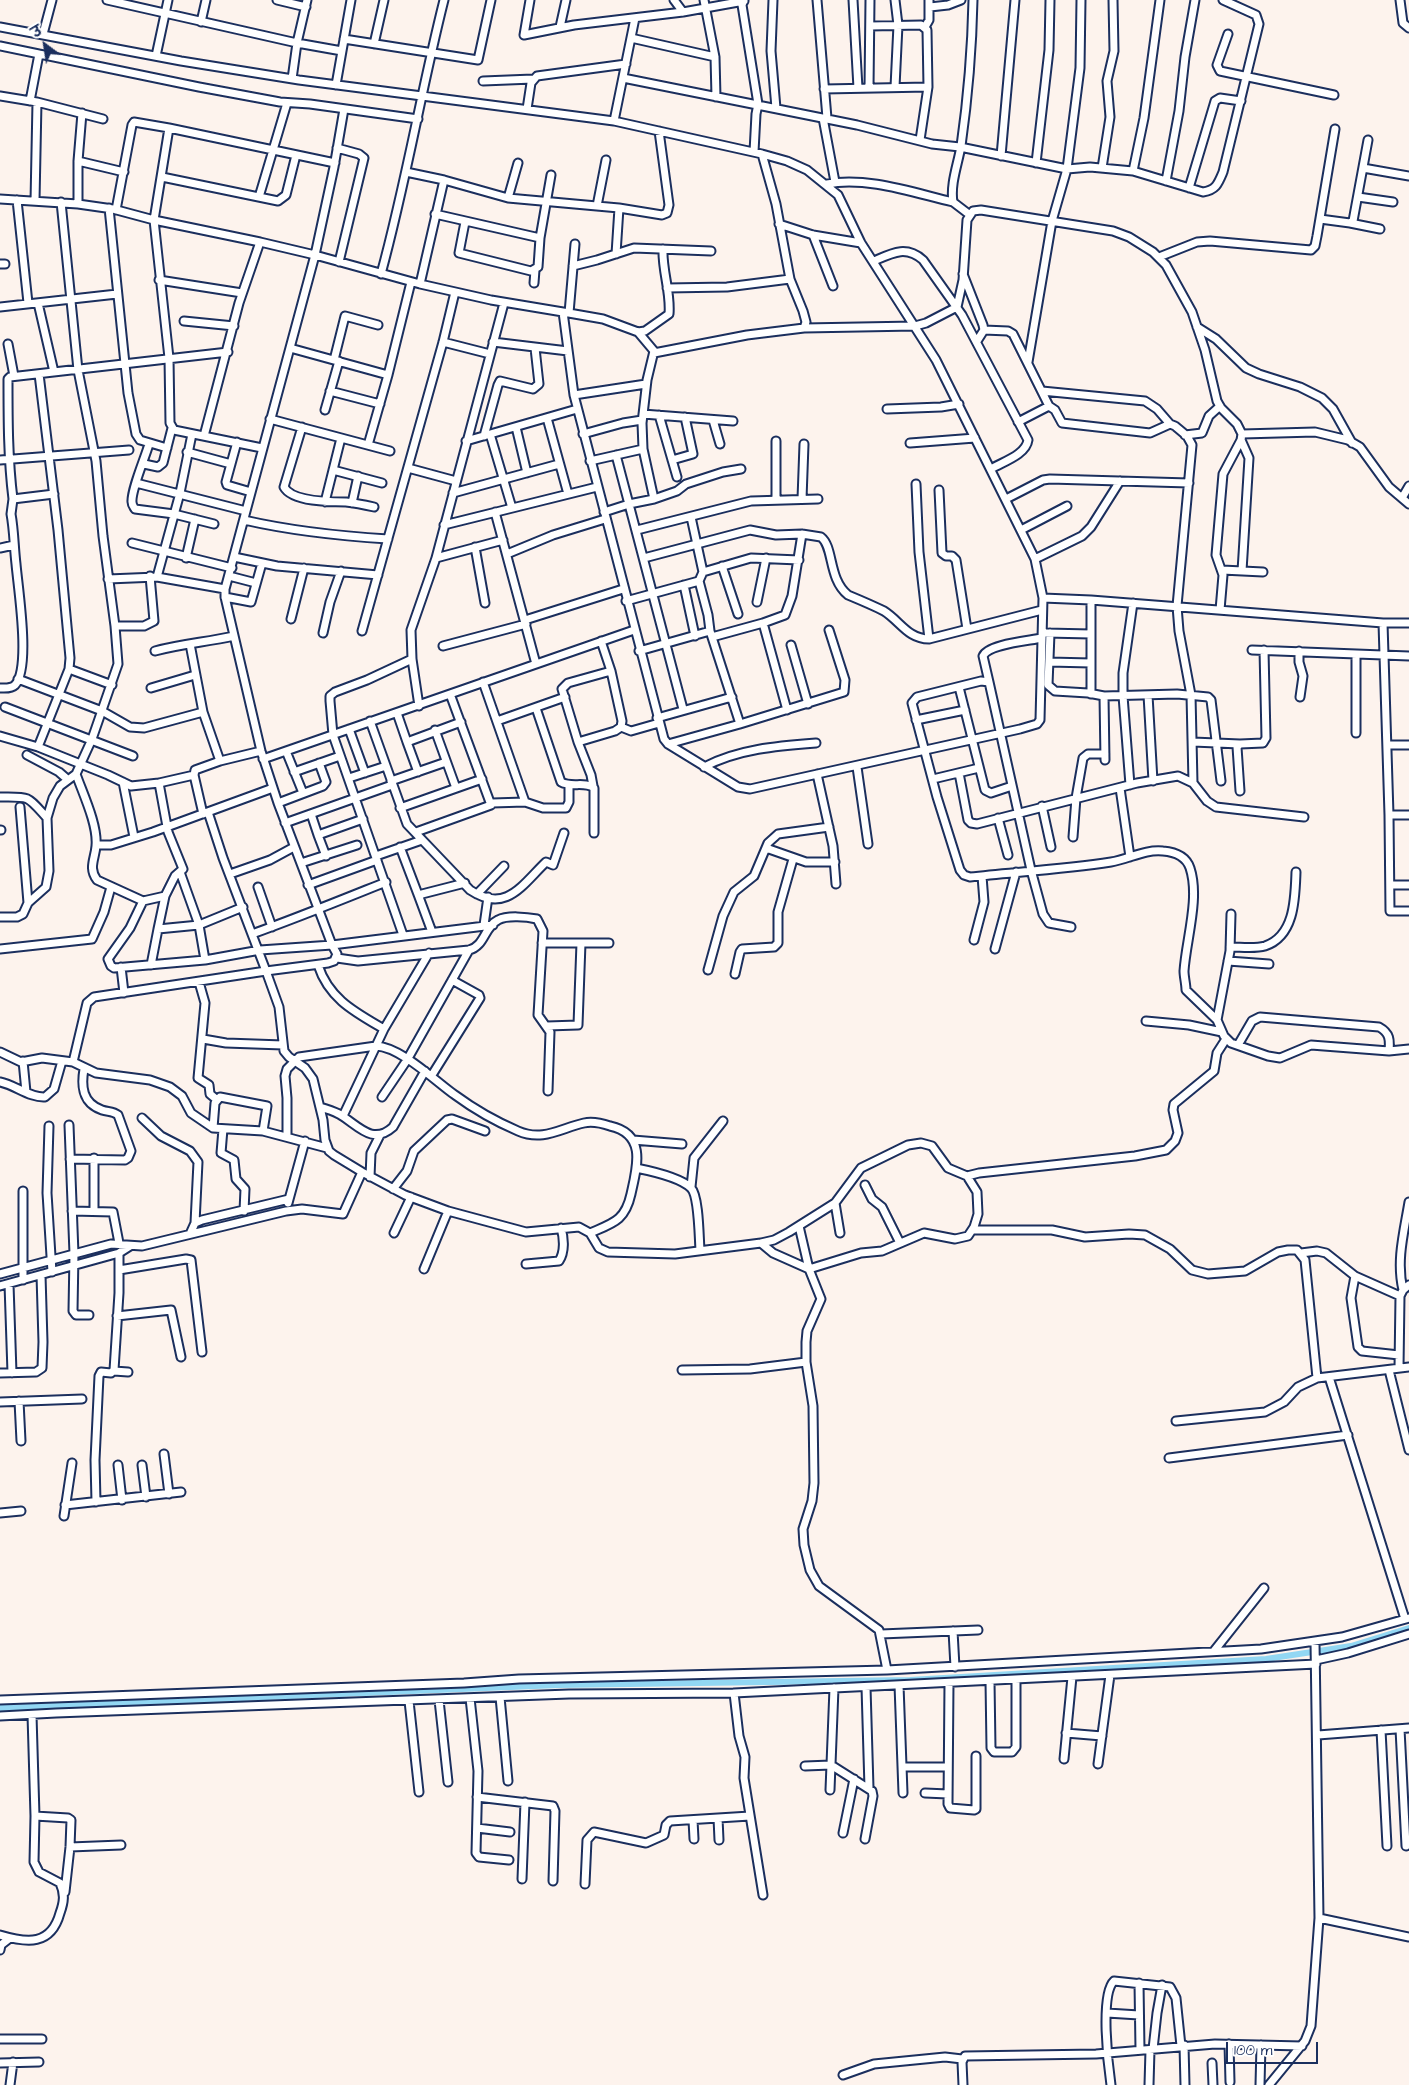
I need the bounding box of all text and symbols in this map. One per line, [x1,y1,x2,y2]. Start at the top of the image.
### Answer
north arrow [20,20,70,70]
text: उ [28,21,46,43]
scale bar [1229,2032,1322,2064]
text: 100 m [1234,2040,1273,2061]

